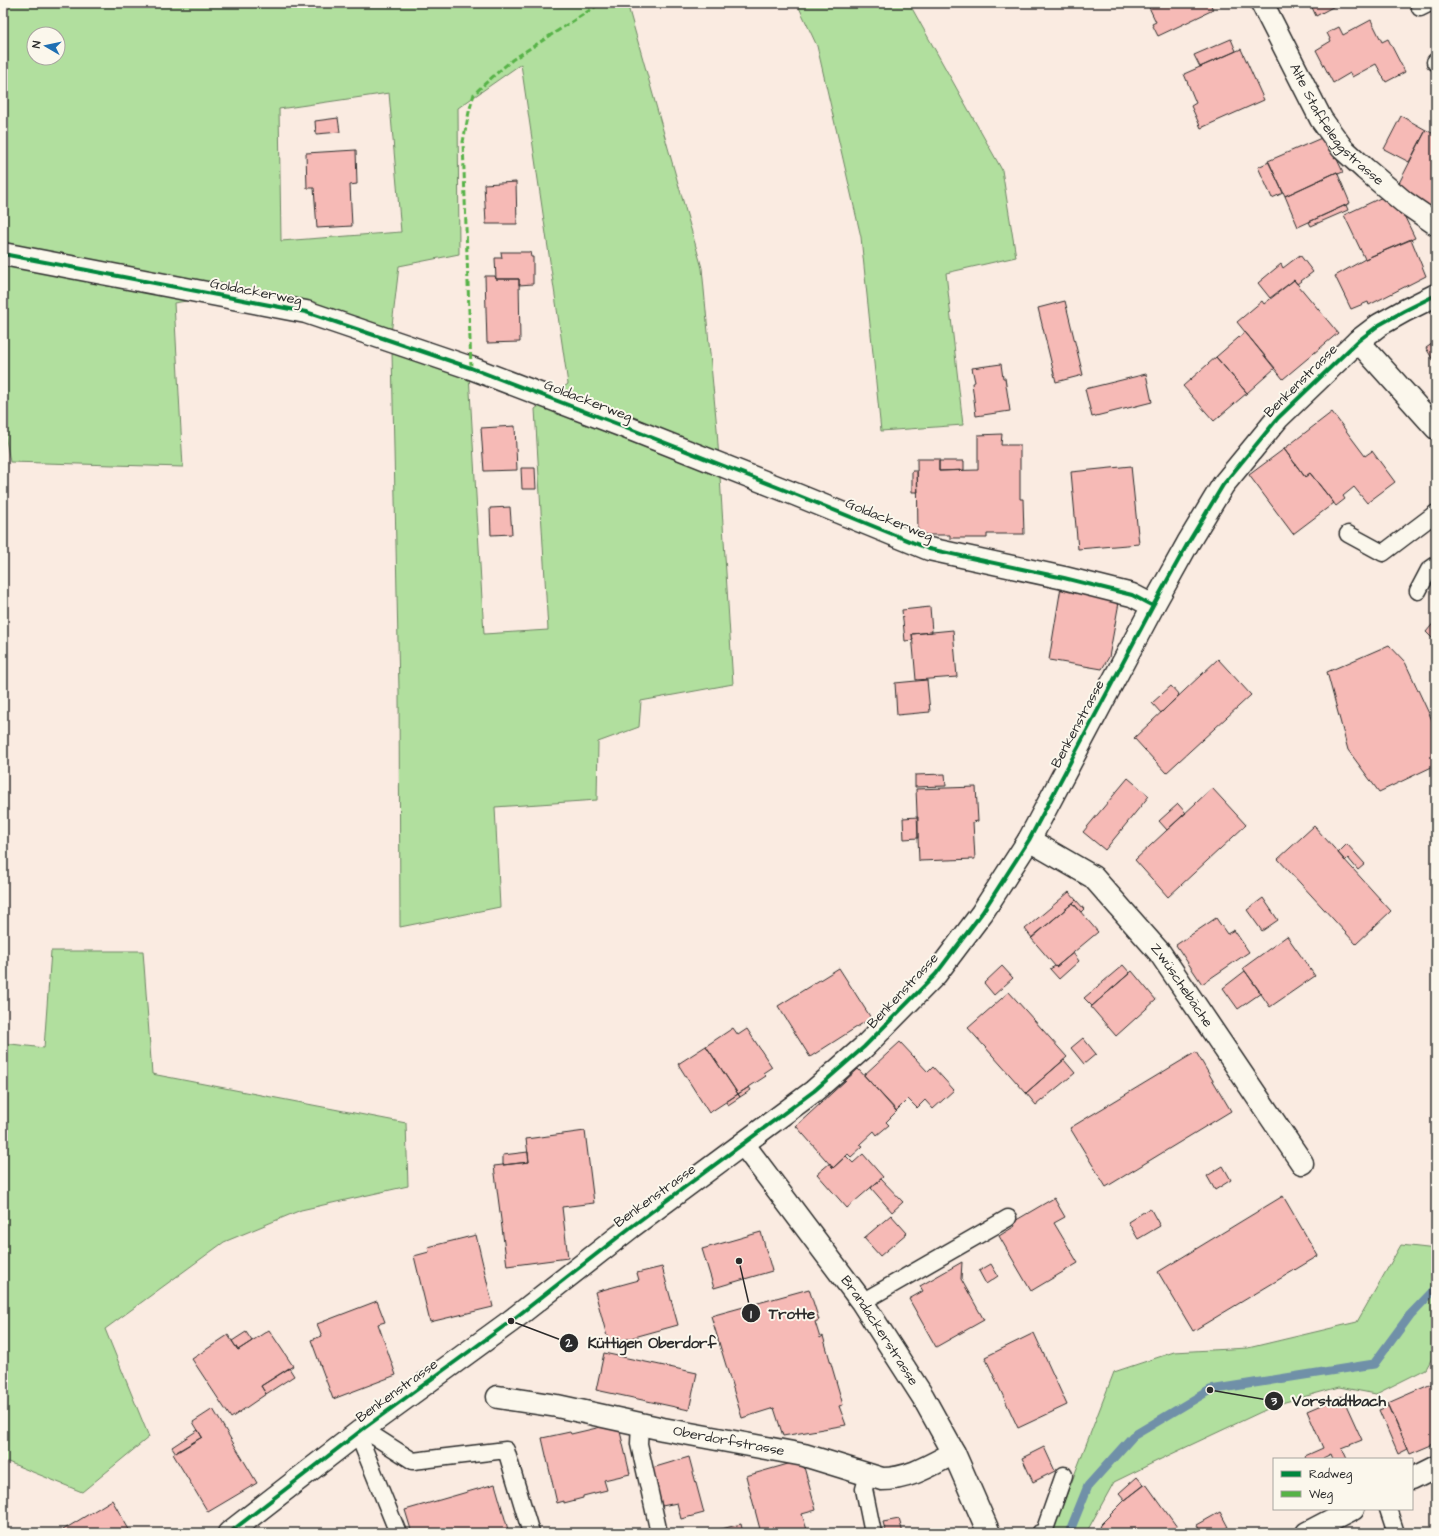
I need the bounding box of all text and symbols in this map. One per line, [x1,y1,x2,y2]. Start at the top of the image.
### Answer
north arrow [26,26,66,66]
text: N [29,40,45,49]
street label: Alte Staffeleggstrasse [1284,60,1388,191]
street label: Goldackerweg [208,273,304,311]
street label: Benkenstrasse [1260,339,1343,422]
street label: Goldackerweg [541,375,635,427]
street label: Goldackerweg [842,493,936,547]
street label: Benkenstrasse [1046,676,1110,771]
street label: Zwüschebäche [1146,939,1218,1032]
street label: Benkenstrasse [863,948,944,1033]
street label: Benkenstrasse [610,1159,700,1233]
street label: Brandackerstrasse [836,1272,923,1390]
callout: Trotte [741,1300,824,1327]
text: Trotte [768,1304,815,1325]
text: 1 [750,1306,752,1323]
callout: Küttigen Oberdorf [559,1330,724,1357]
text: Küttigen Oberdorf [588,1333,717,1356]
text: 2 [565,1335,573,1352]
street label: Benkenstrasse [352,1354,442,1428]
callout: Vorstadtbach [1264,1388,1394,1415]
text: Vorstadtbach [1291,1391,1387,1412]
text: 3 [1270,1393,1278,1410]
street label: Oberdorfstrasse [671,1421,786,1461]
legend [1273,1458,1413,1510]
text: Radweg [1309,1466,1352,1484]
text: Weg [1309,1486,1333,1504]

